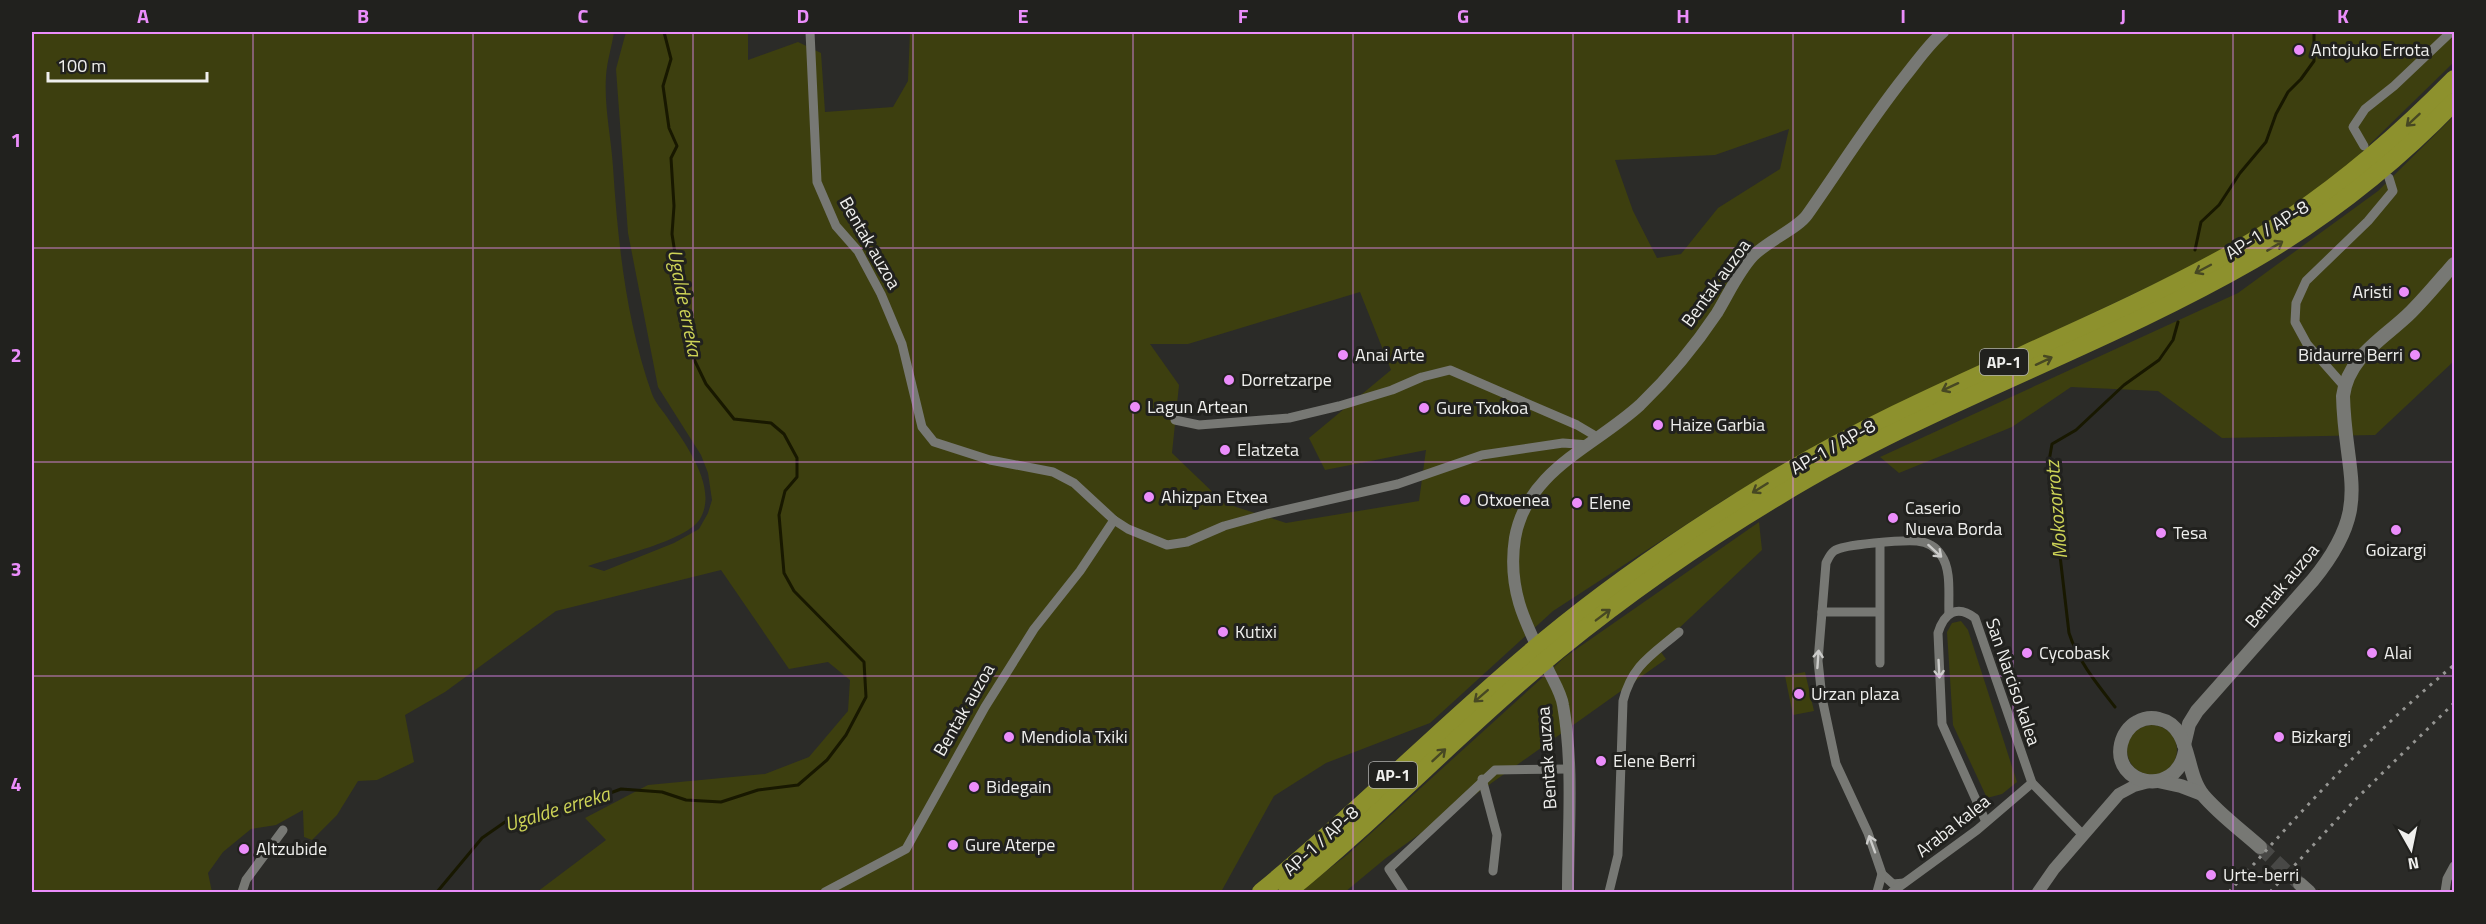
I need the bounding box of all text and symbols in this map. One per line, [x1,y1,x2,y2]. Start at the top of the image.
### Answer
text: A [137,0,149,31]
text: B [357,0,369,31]
text: C [578,0,589,31]
text: D [797,0,809,31]
text: E [1017,0,1029,31]
text: F [1238,0,1249,31]
text: G [1457,0,1469,31]
text: H [1676,0,1690,31]
text: I [1900,0,1906,31]
text: J [2120,0,2126,31]
text: K [2337,0,2349,31]
place label: Antojuko Errota [2311,36,2430,63]
marker: Antojuko Errota [2292,43,2306,57]
scale bar [48,45,207,83]
text: 100 m [57,52,106,79]
one-way arrow [2406,113,2421,127]
text: 1 [10,124,22,155]
street label: Bentak auzoa [833,191,908,294]
street label: AP-1 / AP-8 [2220,193,2314,266]
street label: Bentak auzoa [1674,233,1757,332]
one-way arrow [2266,240,2283,252]
water label: Ugalde erreka [660,247,711,360]
one-way arrow [2195,263,2212,275]
place label: Aristi [2352,278,2392,305]
marker: Aristi [2397,285,2411,299]
text: 2 [10,339,22,370]
place label: Anai Arte [1355,341,1425,368]
place label: Bidaurre Berri [2298,341,2403,368]
marker: Anai Arte [1336,348,1350,362]
marker: Bidaurre Berri [2408,348,2422,362]
road number: AP-1 [1980,349,2028,375]
one-way arrow [2034,355,2052,367]
place label: Dorretzarpe [1241,366,1332,393]
marker: Dorretzarpe [1222,373,1236,387]
one-way arrow [1942,382,1960,393]
place label: Lagun Artean [1147,393,1248,420]
place label: Gure Txokoa [1436,394,1528,421]
marker: Lagun Artean [1128,400,1142,414]
marker: Gure Txokoa [1417,401,1431,415]
place label: Haize Garbia [1670,411,1765,438]
street label: AP-1 / AP-8 [1785,412,1880,481]
marker: Haize Garbia [1651,418,1665,432]
place label: Elatzeta [1237,436,1299,463]
marker: Elatzeta [1218,443,1232,457]
water label: Mokozorrotz [2036,458,2075,561]
place label: Ahizpan Etxea [1161,483,1268,510]
one-way arrow [1752,483,1769,495]
place label: Otxoenea [1477,486,1550,513]
place label: Elene [1589,489,1631,516]
marker: Ahizpan Etxea [1142,490,1156,504]
marker: Otxoenea [1458,493,1472,507]
place label: Caserio Nueva Borda [1905,494,2002,542]
marker: Elene [1570,496,1584,510]
marker: Caserio Nueva Borda [1886,511,1900,525]
place label: Tesa [2173,519,2207,546]
marker: Goizargi [2389,523,2403,537]
marker: Tesa [2154,526,2168,540]
place label: Goizargi [2365,536,2427,563]
street label: Bentak auzoa [2238,538,2325,634]
one-way arrow [1928,544,1943,558]
text: 3 [10,553,22,584]
one-way arrow [1594,608,1610,621]
street label: San Narciso kalea [1979,615,2048,749]
place label: Kutixi [1235,618,1277,645]
marker: Kutixi [1216,625,1230,639]
place label: Cycobask [2039,639,2110,666]
place label: Alai [2384,639,2412,666]
marker: Cycobask [2020,646,2034,660]
marker: Alai [2365,646,2379,660]
one-way arrow [1813,649,1824,669]
street label: Bentak auzoa [926,658,1001,761]
one-way arrow [1934,659,1945,679]
place label: Urzan plaza [1811,680,1900,707]
marker: Urzan plaza [1792,687,1806,701]
one-way arrow [1474,689,1489,703]
street label: Bentak auzoa [1529,706,1564,810]
place label: Mendiola Txiki [1021,723,1128,750]
place label: Bizkargi [2291,723,2351,750]
marker: Mendiola Txiki [1002,730,1016,744]
marker: Bizkargi [2272,730,2286,744]
place label: Elene Berri [1613,747,1696,774]
one-way arrow [1431,748,1446,762]
marker: Elene Berri [1594,754,1608,768]
road number: AP-1 [1369,762,1417,788]
text: 4 [10,768,22,799]
place label: Bidegain [986,773,1052,800]
water label: Ugalde erreka [500,778,614,839]
marker: Bidegain [967,780,981,794]
street label: Araba kalea [1910,788,1996,863]
street label: AP-1 / AP-8 [1277,799,1365,882]
north arrow [2381,819,2441,879]
place label: Gure Aterpe [965,831,1055,858]
place label: Altzubide [256,835,327,862]
one-way arrow [1866,835,1877,854]
marker: Gure Aterpe [946,838,960,852]
marker: Altzubide [237,842,251,856]
text: N [2406,851,2421,877]
place label: Urte-berri [2223,861,2299,888]
marker: Urte-berri [2204,868,2218,882]

